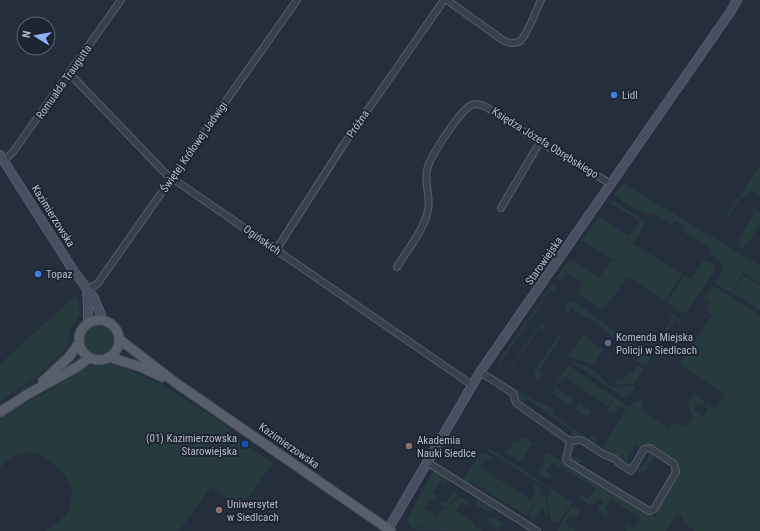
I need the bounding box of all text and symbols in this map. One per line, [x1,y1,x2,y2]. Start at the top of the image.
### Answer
north arrow [16,16,56,56]
text: N [20,29,34,39]
street label: Romualda Traugutta [34,42,94,122]
place label: Lidl [622,89,638,102]
marker: Lidl [609,90,619,100]
street label: Świętej Królowej Jadwigi [158,99,230,195]
street label: Księdza Józefa Obrębskiego [489,105,601,181]
street label: Próżna [344,108,372,140]
street label: Kazimierzowska [29,183,77,249]
street label: Ogińskich [241,222,283,258]
street label: Starowiejska [523,235,565,287]
place label: Topaz [46,268,72,281]
marker: Topaz [33,269,43,279]
place label: Komenda Miejska Policji w Siedlcach [616,331,697,357]
marker: Komenda Miejska Policji w Siedlcach [603,338,613,348]
street label: Kazimierzowska [256,420,322,472]
place label: (01) Kazimierzowska Starowiejska [146,432,237,458]
place label: Akademia Nauki Siedlce [417,434,476,460]
marker: (01) Kazimierzowska Starowiejska [240,439,250,449]
marker: Akademia Nauki Siedlce [404,441,414,451]
place label: Uniwersytet w Siedlcach [227,498,279,524]
marker: Uniwersytet w Siedlcach [214,505,224,515]

